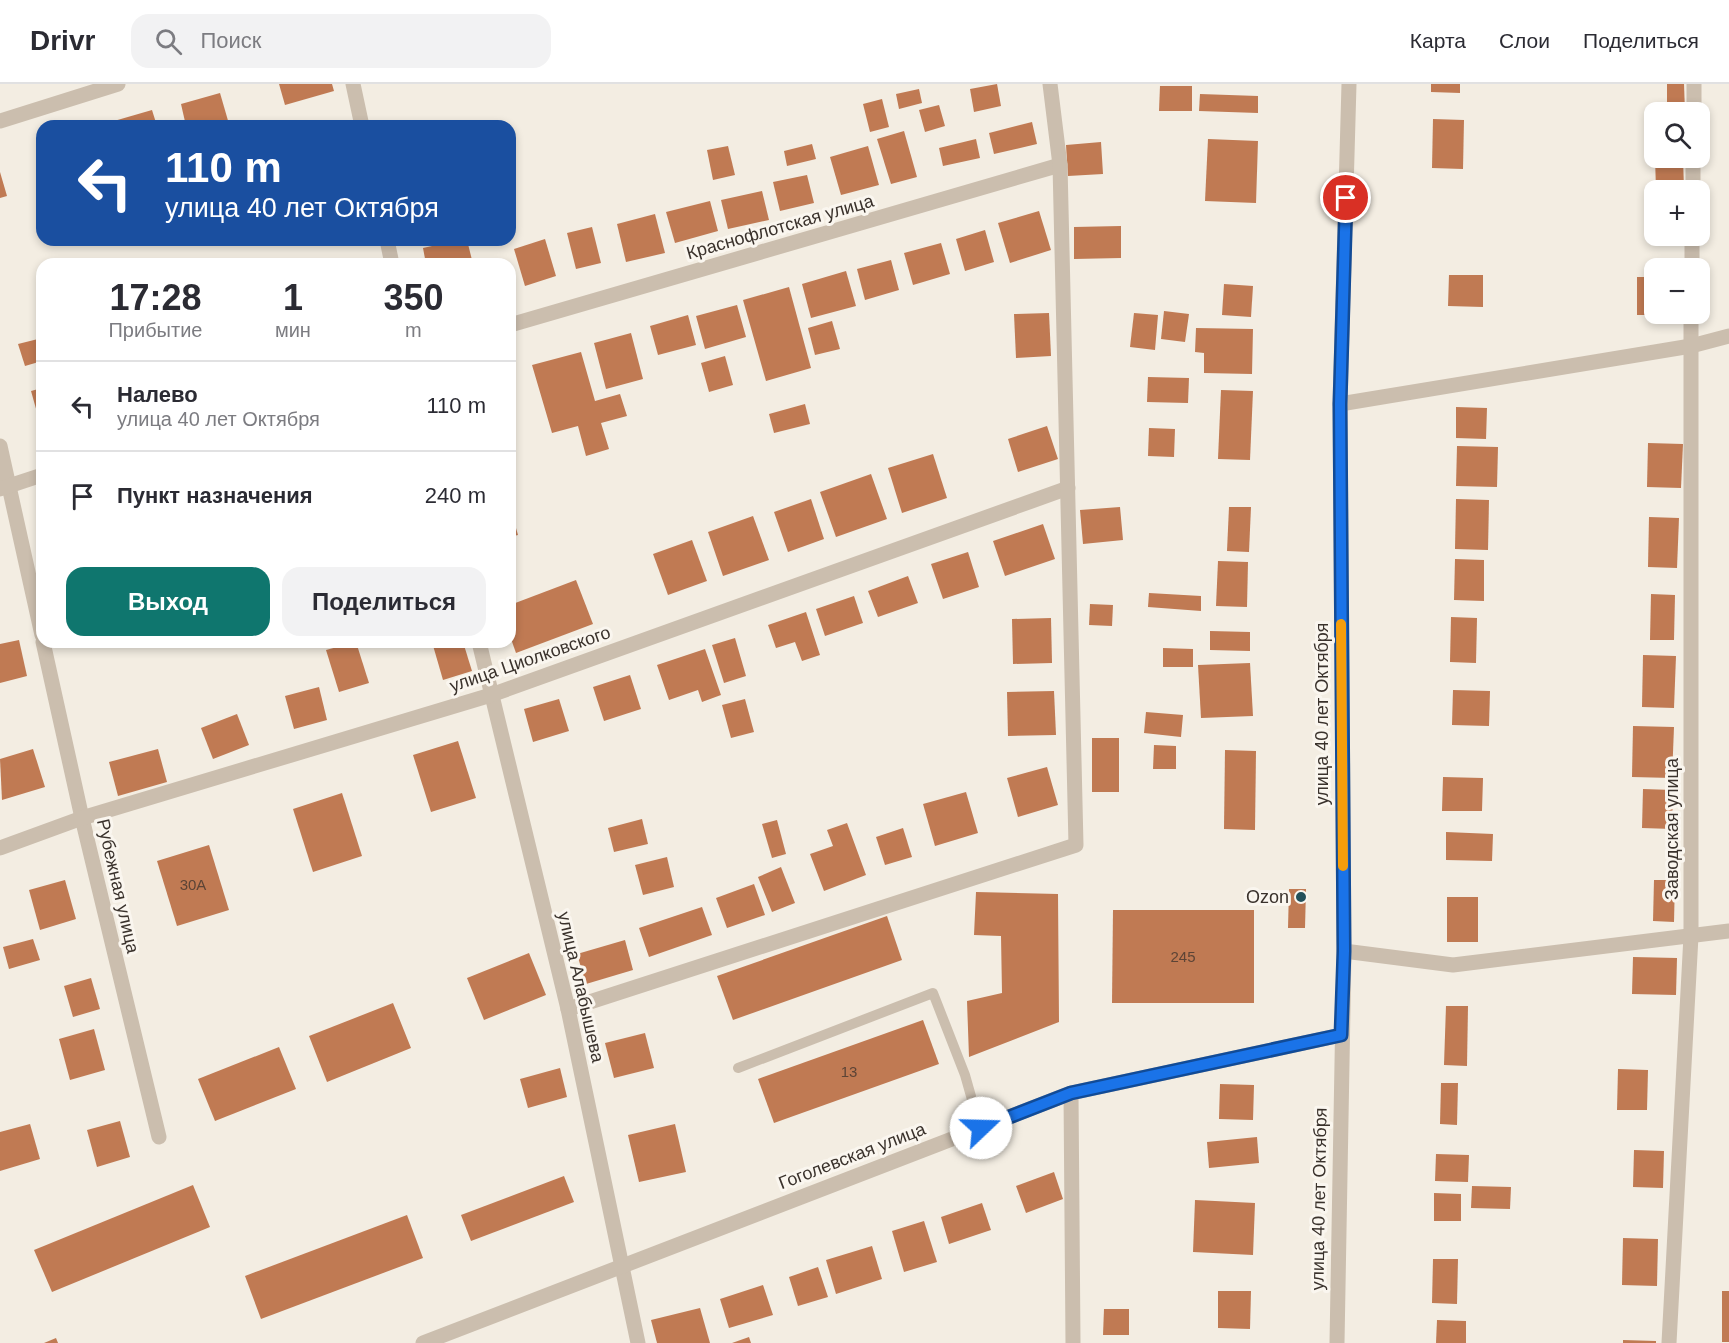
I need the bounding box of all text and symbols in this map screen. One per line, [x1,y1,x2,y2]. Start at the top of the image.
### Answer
search box [131,14,551,68]
text: Drivr [30,25,95,56]
icon: search [152,25,185,58]
text: Поиск [200,28,261,53]
text: Карта [1410,29,1466,52]
text: Слои [1499,29,1550,52]
text: Поделиться [1583,29,1699,52]
map controls [1644,102,1710,324]
button: search [1644,102,1710,168]
icon: left [66,144,144,222]
text: 110 m [165,144,282,191]
pin [1320,172,1371,223]
button: + [1644,180,1710,246]
icon: arrive [1329,181,1362,214]
street label: Краснофлотская улица [684,190,877,263]
text: улица 40 лет Октября [165,193,439,223]
button: − [1644,258,1710,324]
text: 17:28 [109,277,202,318]
text: 1 [283,277,303,318]
text: 350 [383,277,443,318]
text: Прибытие [108,319,202,341]
text: мин [275,319,311,341]
text: m [405,319,422,341]
text: Налево [117,382,198,407]
icon: left [66,390,99,423]
text: 110 m [426,393,486,418]
text: улица 40 лет Октября [117,408,320,430]
icon: arrive [66,480,99,513]
text: Пункт назначения [117,483,313,508]
text: 240 m [425,483,486,508]
button: Выход [66,567,270,636]
button: Поделиться [282,567,486,636]
street label: улица Циолковского [447,622,613,696]
street label: улица 40 лет Октября [1312,623,1332,805]
street label: Заводская улица [1662,757,1682,900]
street label: Рубежная улица [93,817,143,956]
house number: 30А [180,876,206,893]
place label: Ozon [1246,887,1289,907]
marker: Ozon [1294,890,1308,904]
street label: улица Алабышева [554,910,608,1065]
house number: 245 [1170,948,1196,965]
house number: 13 [841,1063,857,1080]
position arrow [949,1096,1013,1160]
street label: улица 40 лет Октября [1307,1108,1331,1290]
street label: Гоголевская улица [776,1118,929,1193]

